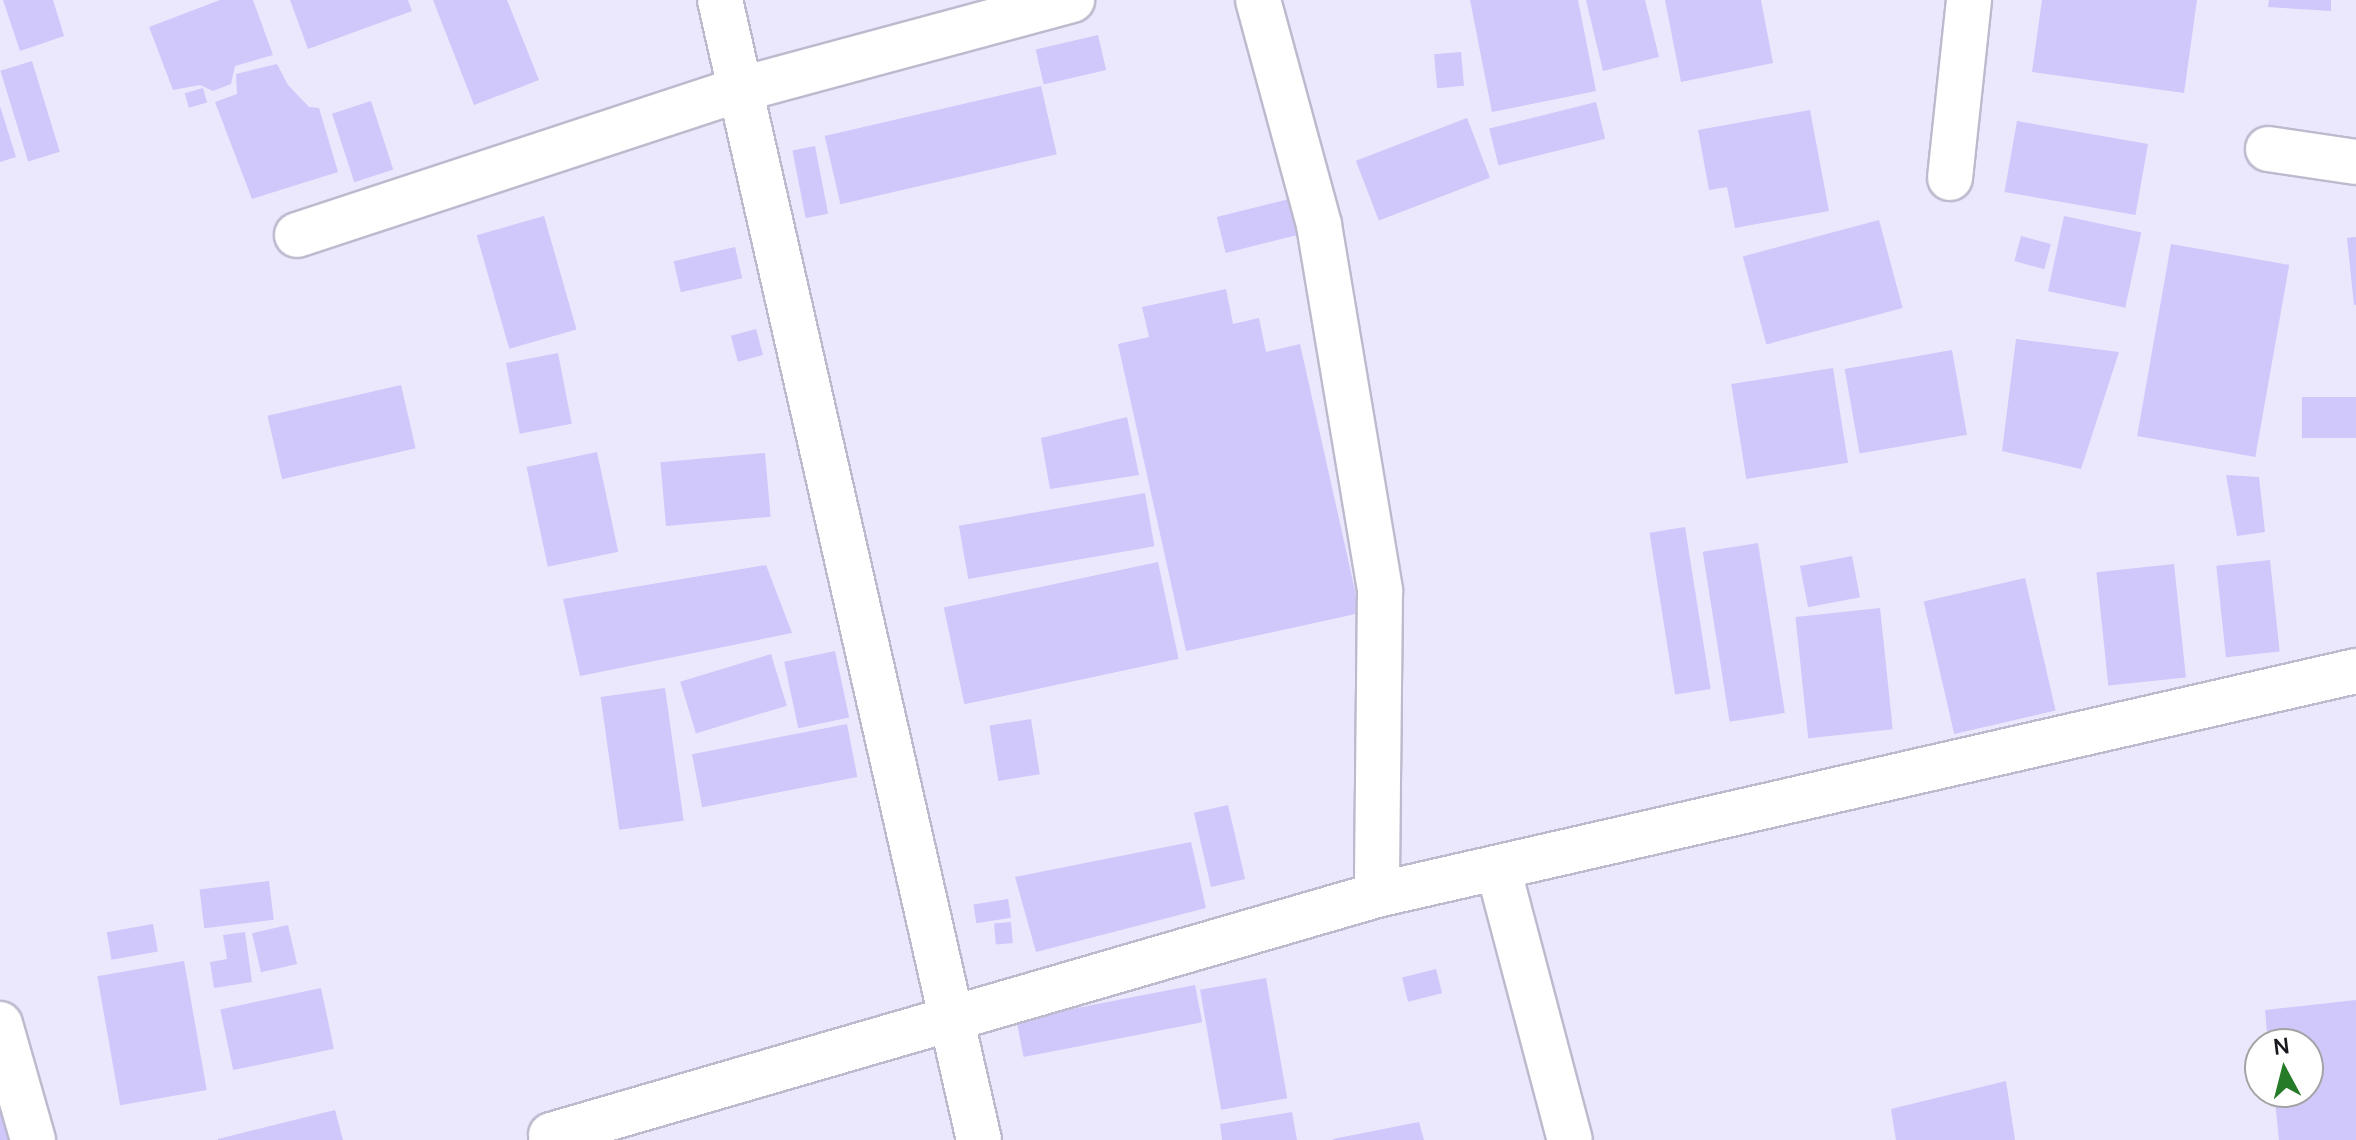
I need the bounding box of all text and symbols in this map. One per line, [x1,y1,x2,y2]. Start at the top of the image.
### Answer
north arrow [2244,1028,2324,1108]
text: N [2272,1030,2291,1062]

